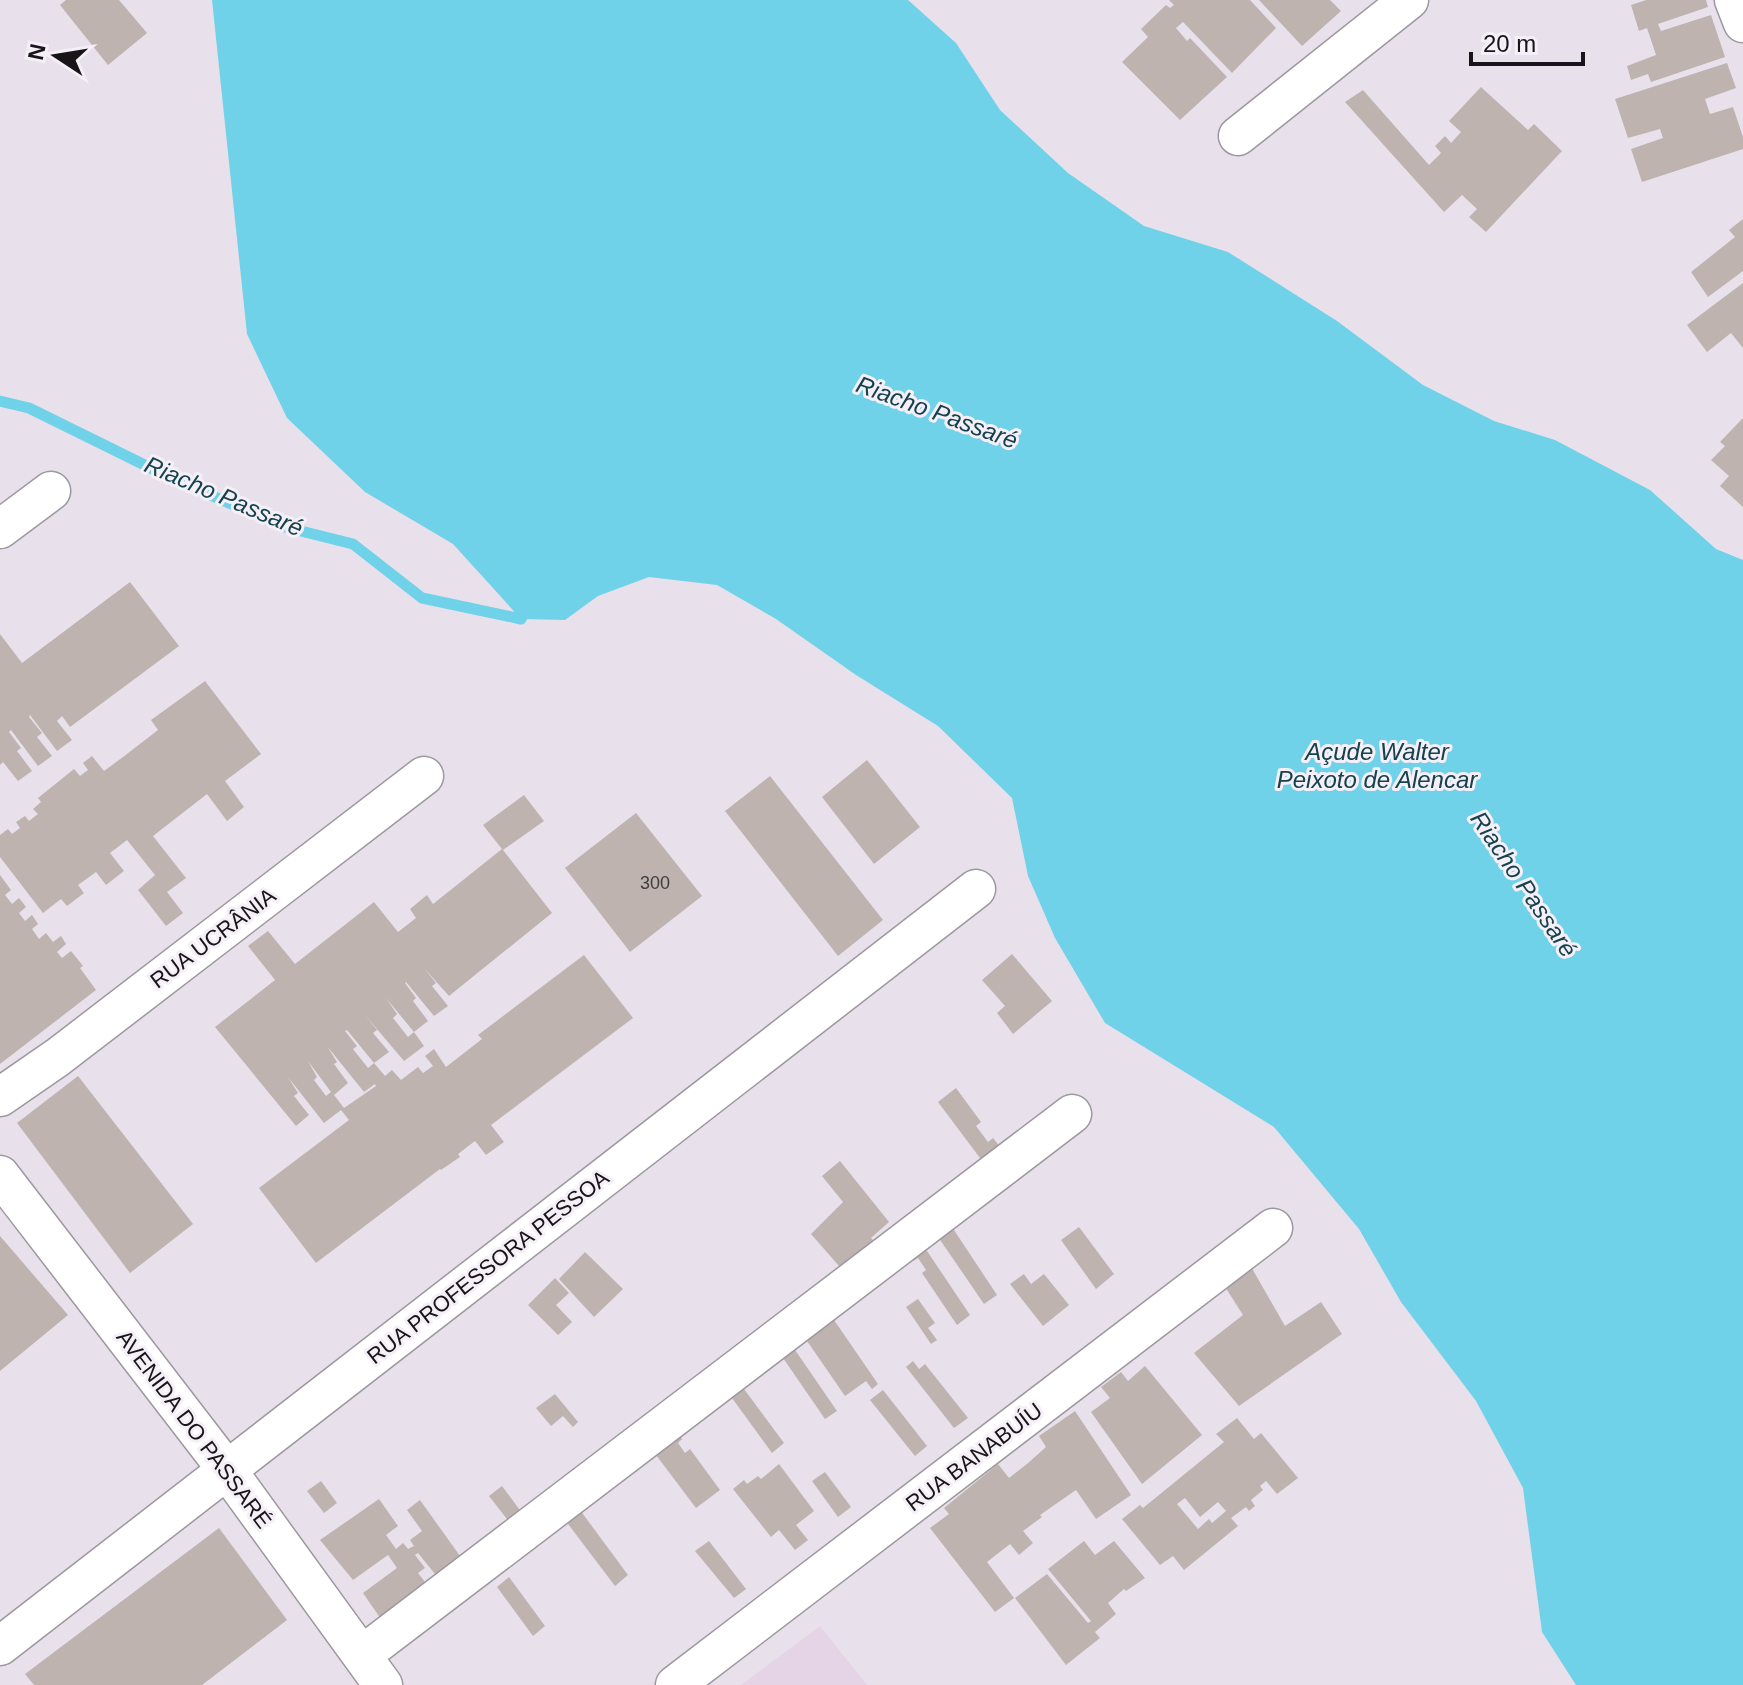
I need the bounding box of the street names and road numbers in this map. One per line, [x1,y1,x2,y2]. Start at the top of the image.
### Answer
street label: RUA UCRÂNIA [145,883,281,993]
street label: RUA PROFESSORA PESSOA [362,1165,614,1369]
street label: AVENIDA DO PASSARÉ [111,1325,277,1533]
street label: RUA BANABUÍU [901,1398,1047,1516]

